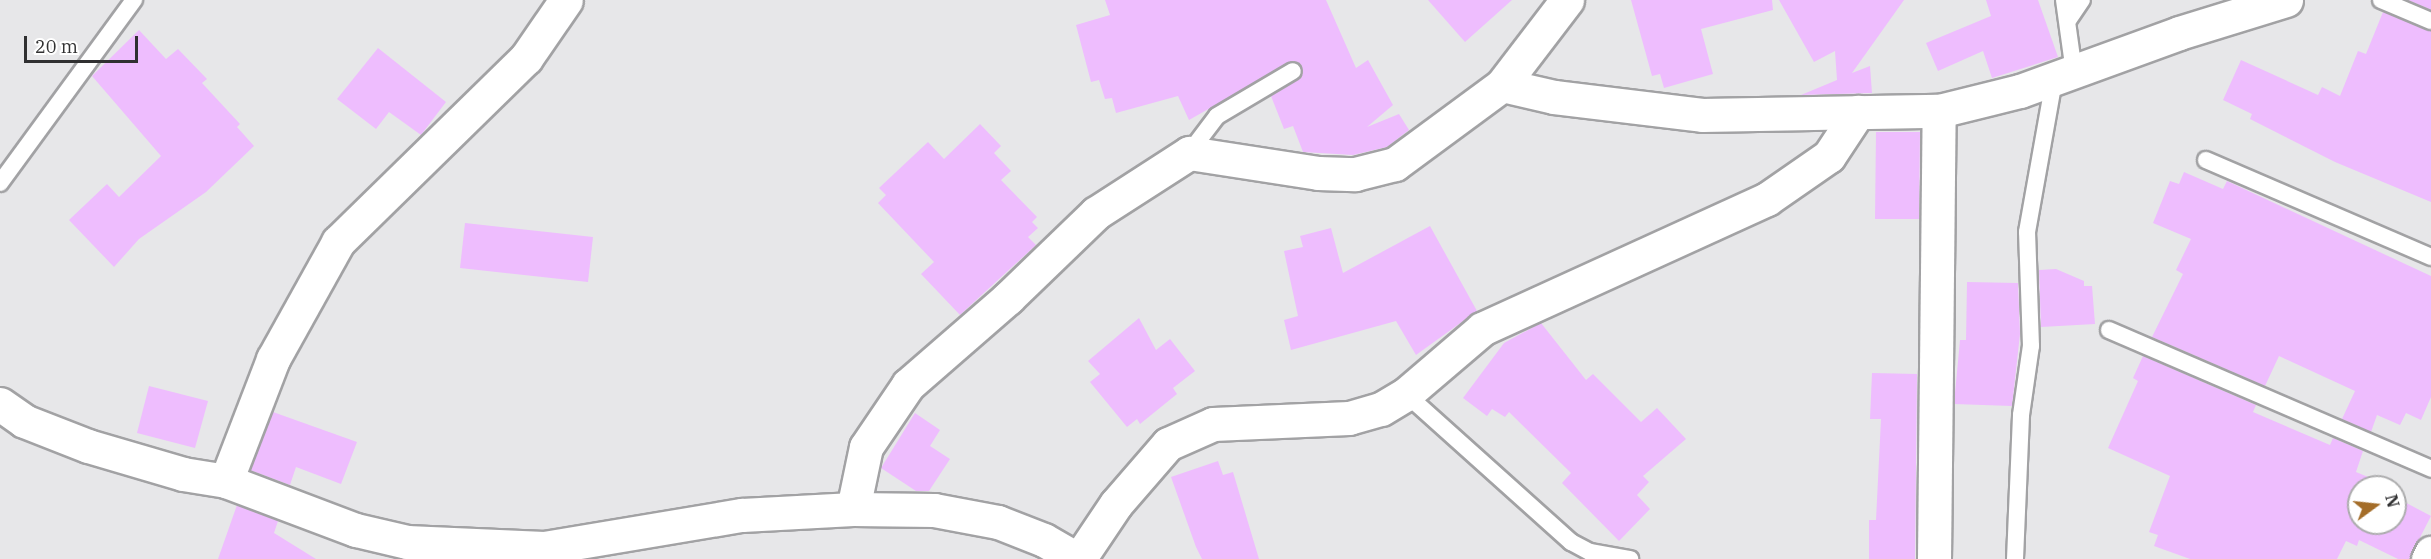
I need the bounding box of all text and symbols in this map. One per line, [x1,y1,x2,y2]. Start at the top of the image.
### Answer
scale bar [27,24,141,62]
text: 20 m [35,35,78,58]
north arrow [2347,475,2407,535]
text: N [2381,492,2404,510]

